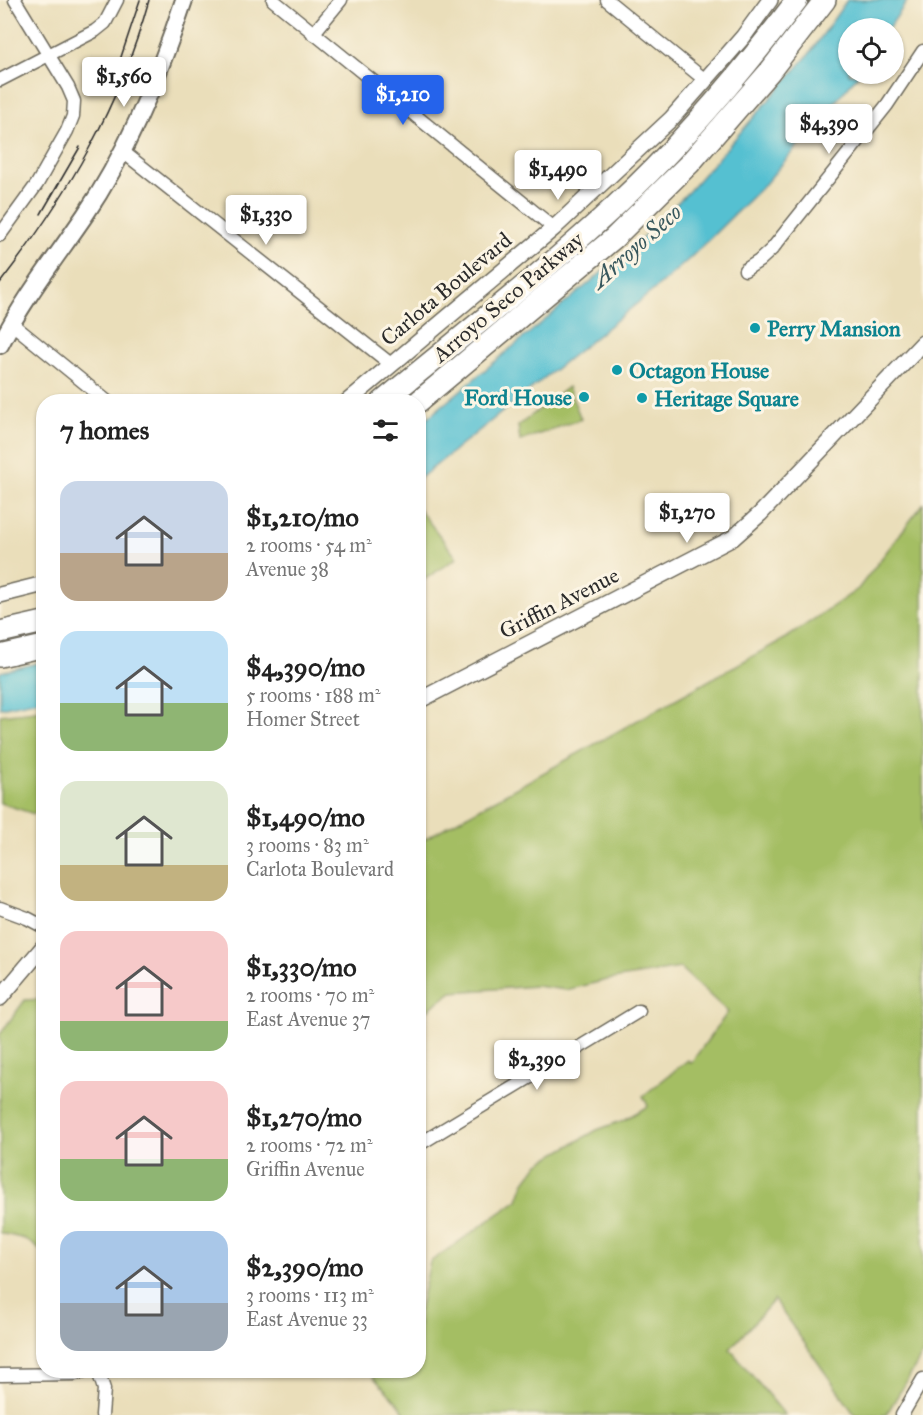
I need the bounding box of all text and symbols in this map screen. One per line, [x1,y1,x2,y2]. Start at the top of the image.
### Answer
map controls [838,18,904,84]
button: locate [838,18,904,84]
pin: $1,560 [75,57,173,108]
text: $1,560 [96,64,152,88]
pin: $1,210 [354,75,452,126]
text: $1,210 [376,82,430,106]
pin: $4,390 [780,104,878,155]
text: $4,390 [799,111,859,135]
pin: $1,490 [509,150,607,201]
text: $1,490 [529,157,587,181]
pin: $1,330 [217,195,315,246]
water label: Arroyo Seco [582,197,688,297]
text: $1,330 [240,202,292,226]
street label: Carlota Boulevard [375,226,517,352]
street label: Arroyo Seco Parkway [426,226,590,369]
place label: Perry Mansion [767,315,901,342]
marker: Perry Mansion [748,321,762,335]
place label: Octagon House [629,357,769,384]
marker: Octagon House [610,363,624,377]
place label: Ford House [464,384,572,411]
place label: Heritage Square [654,385,799,412]
marker: Ford House [577,390,591,404]
marker: Heritage Square [635,391,649,405]
text: 7 homes [60,414,149,446]
icon: filters [369,414,402,447]
pin: $1,270 [638,493,736,544]
text: $1,270 [659,500,715,524]
text: $1,210/mo [246,501,359,533]
icon: home [108,505,180,577]
text: 2 rooms · 54 m² [246,533,372,557]
text: Avenue 38 [246,557,329,581]
street label: Griffin Avenue [495,561,623,645]
text: $4,390/mo [246,651,365,683]
icon: home [108,655,180,727]
text: 5 rooms · 188 m² [246,683,381,707]
text: Homer Street [246,707,360,731]
text: $1,490/mo [246,801,365,833]
icon: home [108,805,180,877]
text: 3 rooms · 83 m² [246,833,369,857]
text: Carlota Boulevard [246,857,394,881]
text: $1,330/mo [246,951,357,983]
icon: home [108,955,180,1027]
text: 2 rooms · 70 m² [246,983,374,1007]
text: East Avenue 37 [246,1007,370,1031]
pin: $2,390 [488,1040,586,1091]
text: $2,390 [508,1047,566,1071]
text: $1,270/mo [246,1101,362,1133]
icon: home [108,1105,180,1177]
text: 2 rooms · 72 m² [246,1133,373,1157]
text: Griffin Avenue [246,1157,365,1181]
text: $2,390/mo [246,1251,363,1283]
icon: home [108,1255,180,1327]
text: 3 rooms · 113 m² [246,1283,374,1307]
text: East Avenue 33 [246,1307,368,1331]

